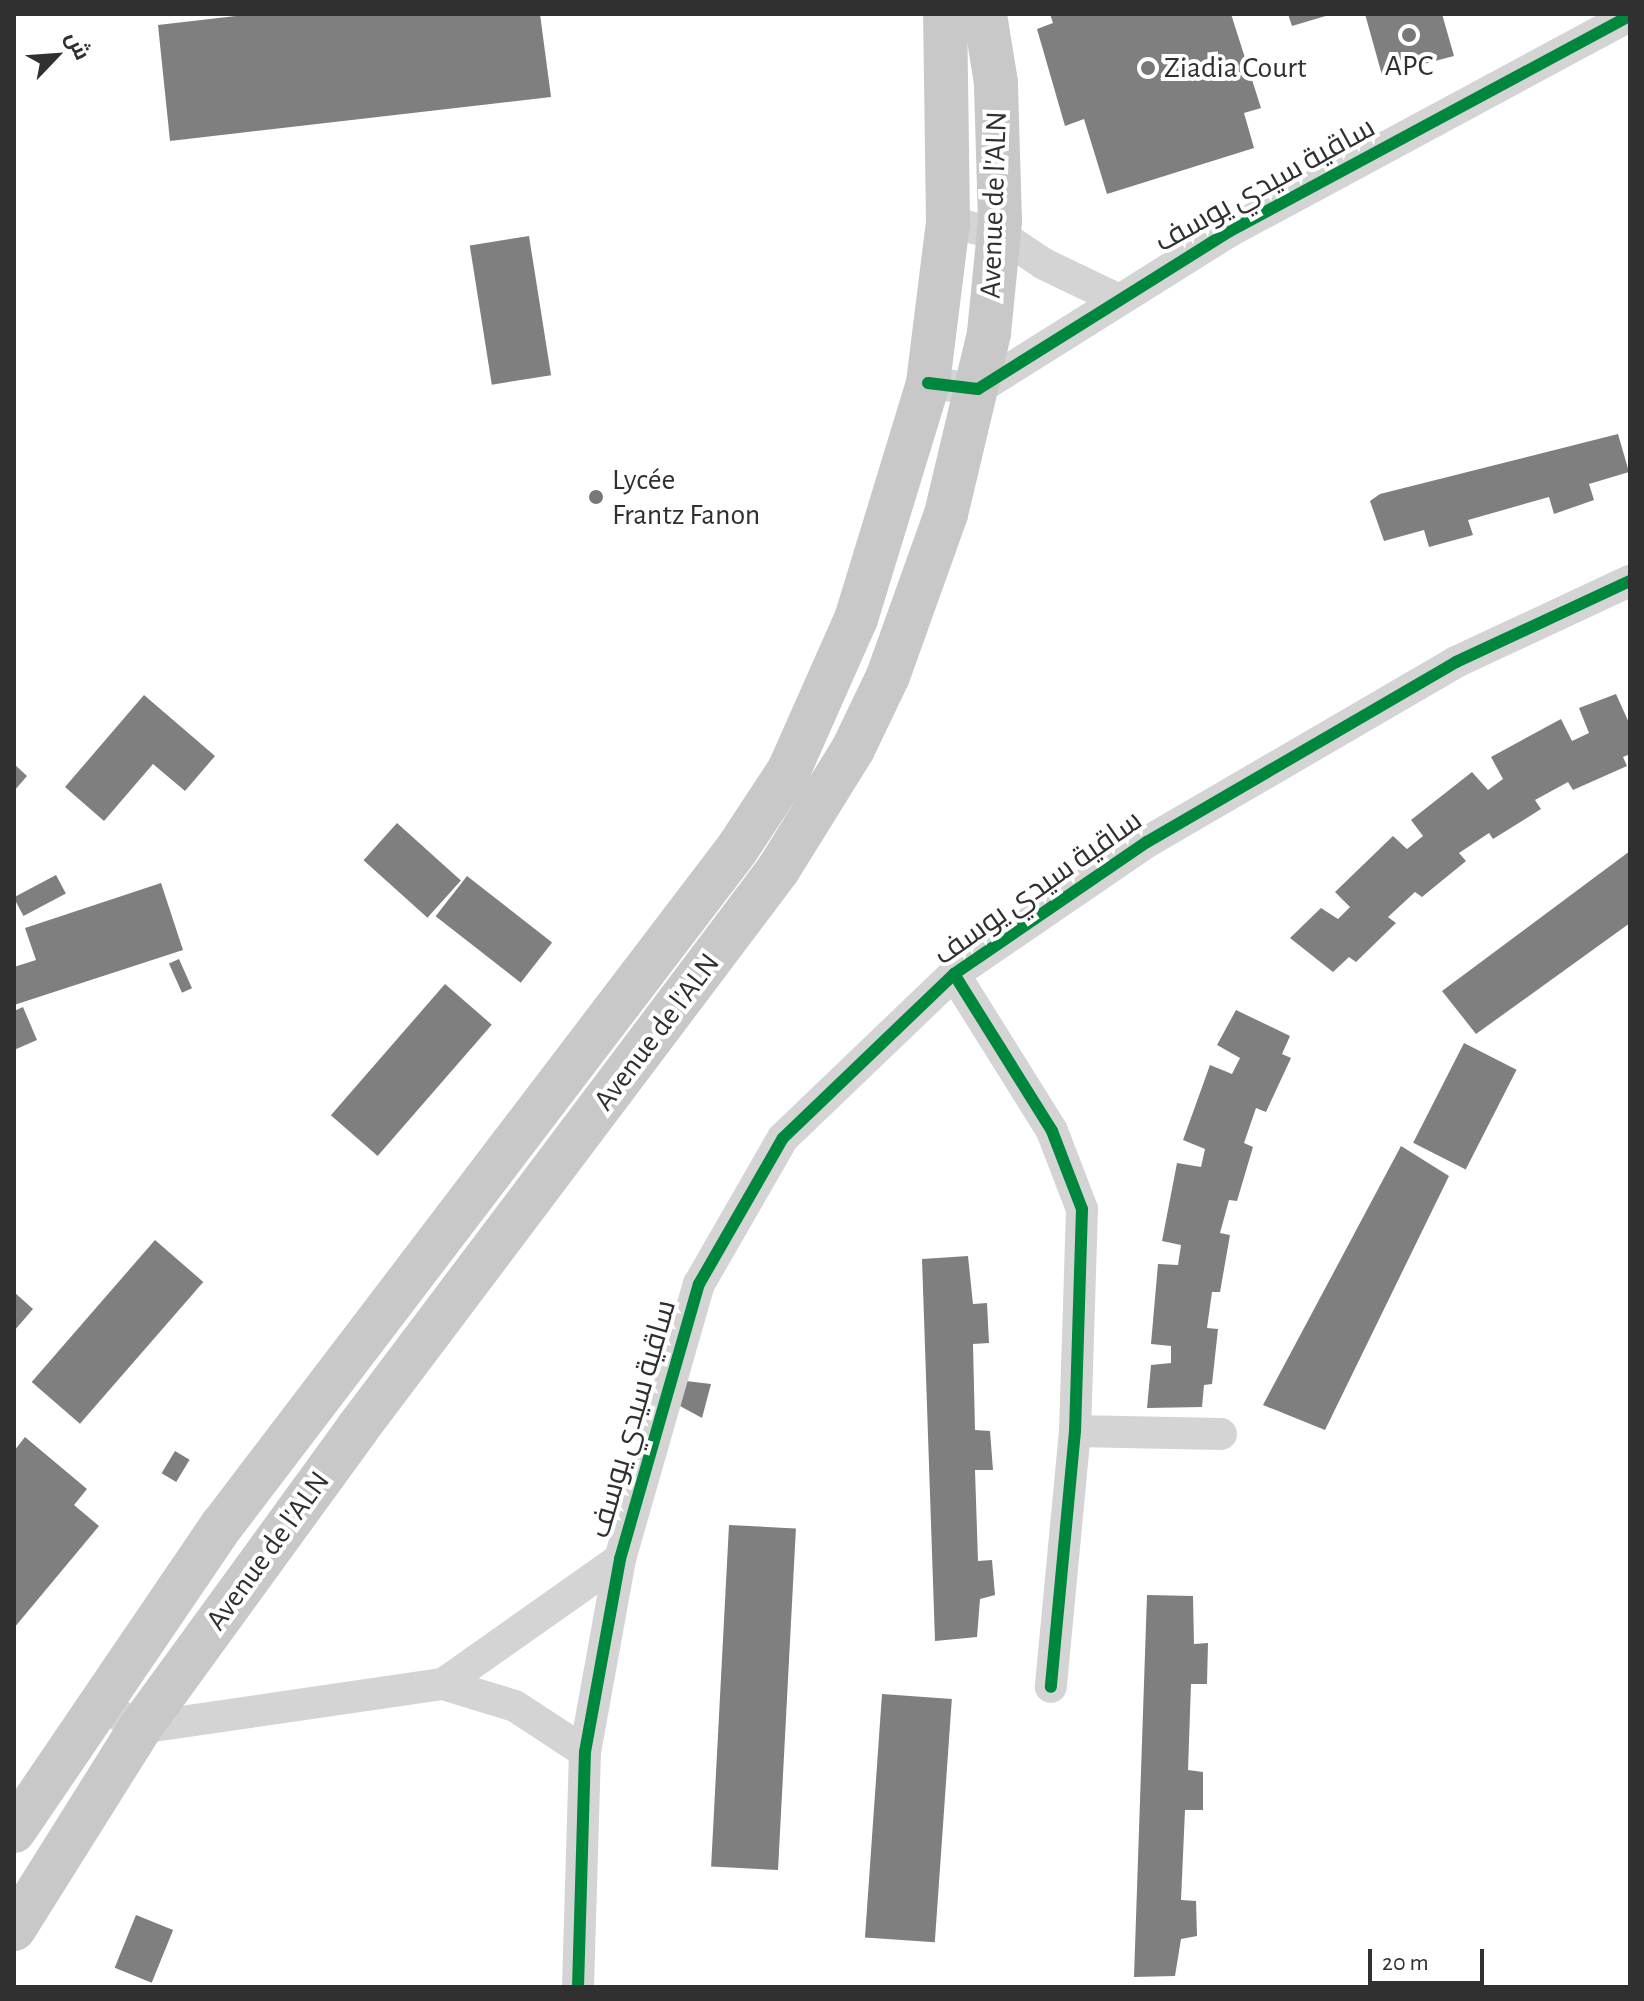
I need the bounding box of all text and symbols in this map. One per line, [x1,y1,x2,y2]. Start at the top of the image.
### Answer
north arrow [16,16,96,96]
marker: APC [1400,26,1418,44]
text: ش [62,28,94,63]
place label: APC [1385,48,1433,84]
place label: Ziadia Court [1164,50,1307,86]
marker: Ziadia Court [1139,59,1157,77]
street label: ساقية سيدي يوسف [1149,110,1381,260]
street label: Avenue de l'ALN [973,111,1015,299]
place label: Lycée Frantz Fanon [612,462,760,532]
marker: Lycée Frantz Fanon [587,488,605,506]
street label: ساقية سيدي يوسف [927,803,1149,973]
street label: Avenue de l'ALN [586,946,728,1118]
street label: ساقية سيدي يوسف [582,1296,684,1542]
street label: Avenue de l'ALN [198,1465,338,1637]
scale bar [1372,1933,1488,1983]
text: 20 m [1382,1951,1429,1975]

